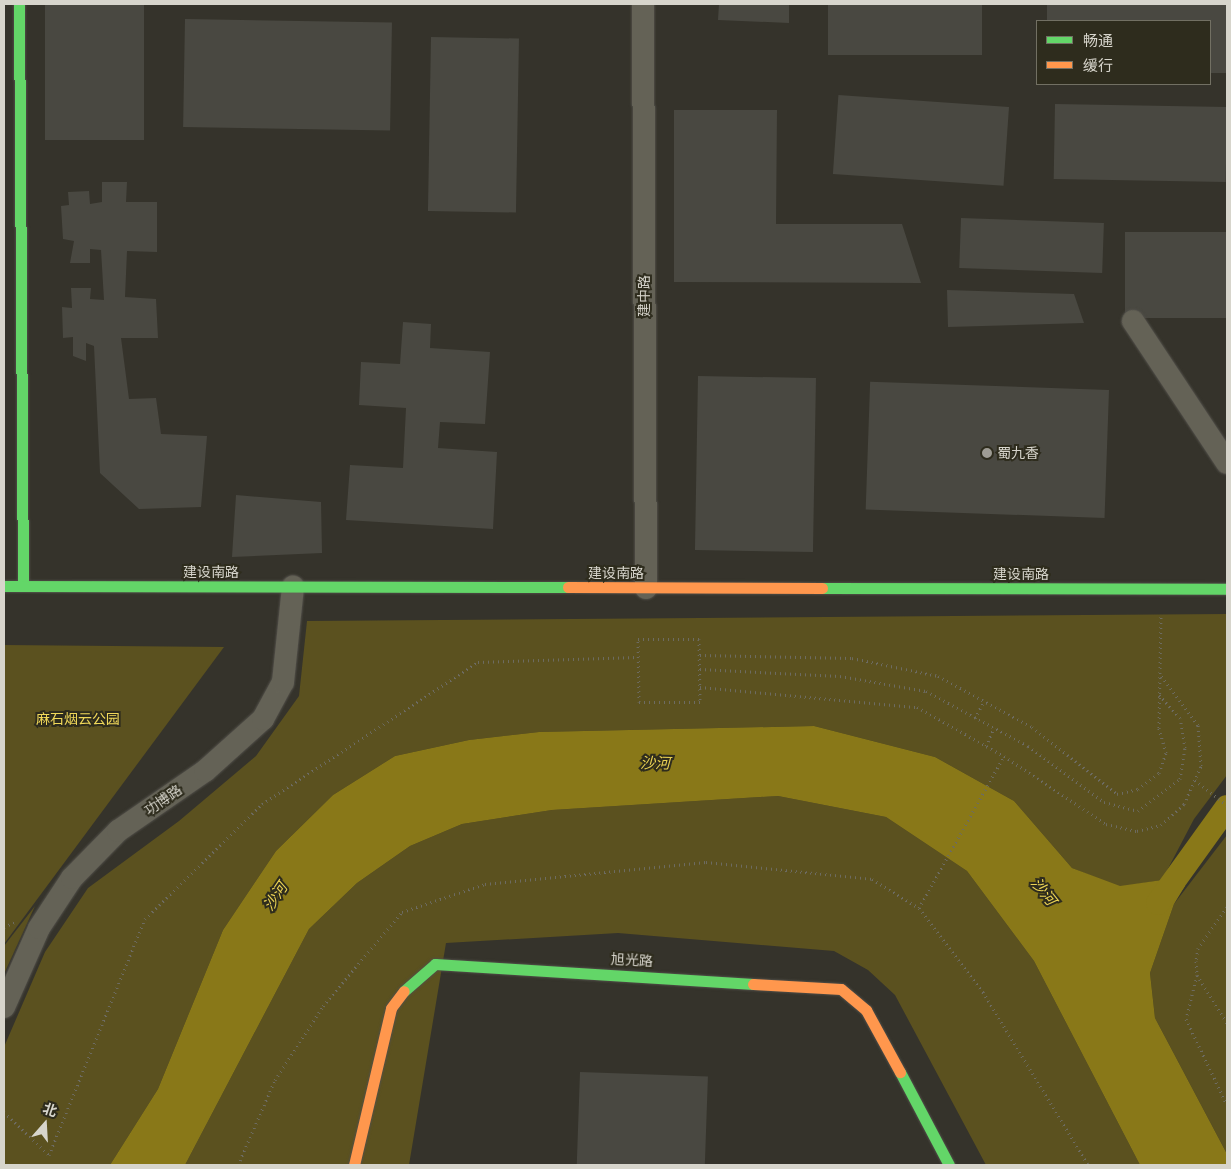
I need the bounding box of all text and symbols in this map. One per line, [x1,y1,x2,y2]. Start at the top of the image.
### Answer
legend [1036,20,1211,85]
text: 畅通 [1083,32,1113,50]
text: 缓行 [1083,57,1113,75]
street label: 建中路 [636,275,652,317]
place label: 蜀九香 [997,445,1039,461]
marker: 蜀九香 [981,447,993,459]
street label: 建设南路 [183,564,239,580]
street label: 建设南路 [588,565,644,581]
street label: 建设南路 [993,566,1049,582]
park label: 麻石烟云公园 [36,711,120,727]
water label: 沙河 [640,755,670,773]
street label: 功博路 [141,781,185,819]
water label: 沙河 [1027,875,1059,909]
water label: 沙河 [260,880,292,914]
street label: 旭光路 [611,951,653,969]
north arrow [20,1099,70,1149]
text: 北 [41,1100,59,1120]

